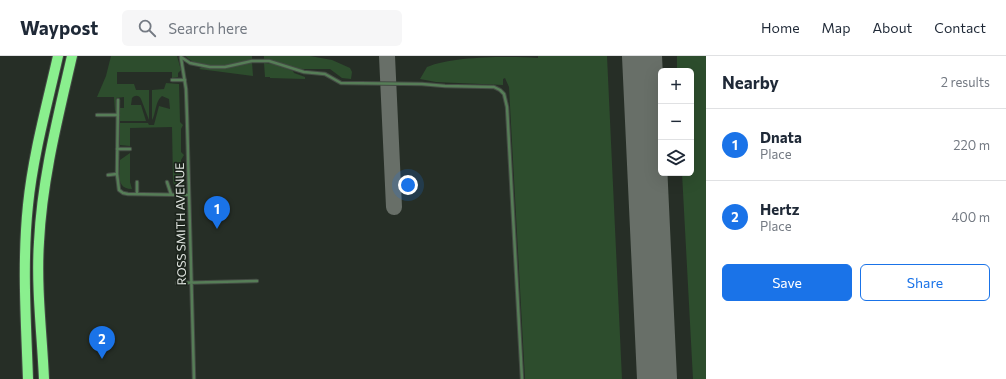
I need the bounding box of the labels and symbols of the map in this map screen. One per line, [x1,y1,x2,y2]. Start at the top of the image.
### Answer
street label: ROSS SMITH AVENUE [172,163,188,285]
your location [398,175,418,195]
pin: 1 [204,196,230,229]
pin: 2 [89,326,115,359]

